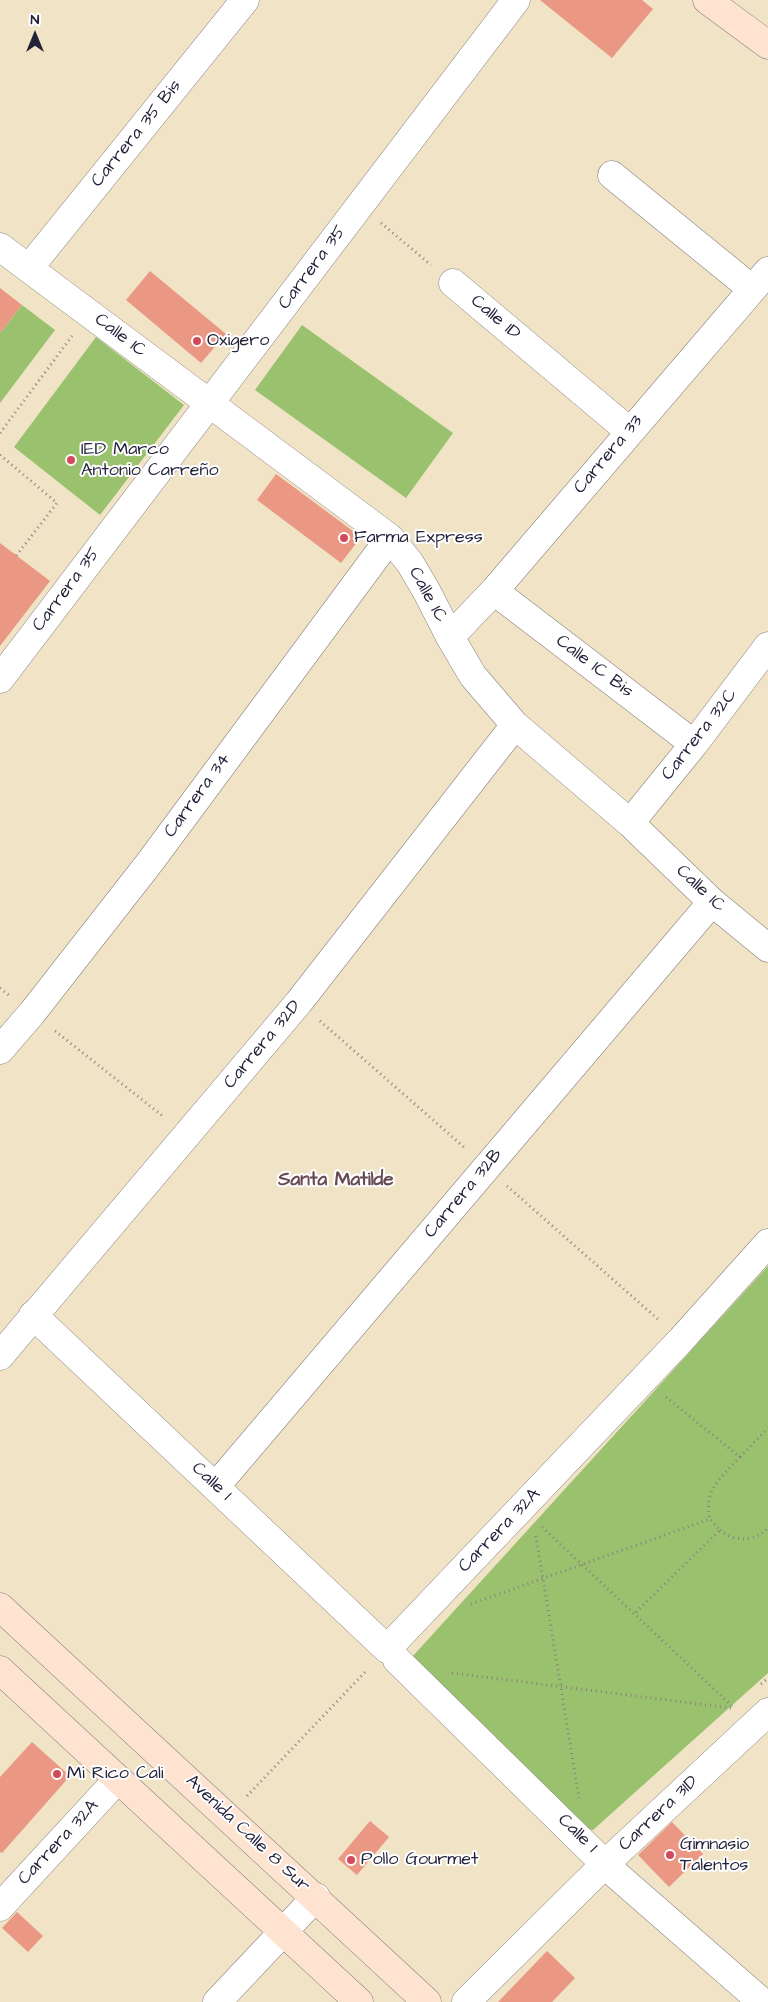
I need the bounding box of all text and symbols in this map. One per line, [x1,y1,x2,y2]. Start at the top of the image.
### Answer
north arrow [10,10,60,60]
text: N [31,10,39,30]
street label: Carrera 35 Bis [87,76,187,192]
street label: Carrera 35 [274,222,352,314]
street label: Calle 1D [466,291,524,345]
street label: Calle 1C [90,309,150,363]
place label: Oxigero [207,330,269,352]
marker: Oxigero [191,335,203,347]
street label: Carrera 33 [570,411,648,499]
place label: IED Marco Antonio Carreño [81,439,219,482]
marker: IED Marco Antonio Carreño [65,454,77,466]
place label: Farma Express [354,527,483,549]
marker: Farma Express [338,532,350,544]
street label: Carrera 35 [28,544,106,636]
street label: Calle 1C [403,564,451,626]
street label: Calle 1C Bis [551,631,637,703]
street label: Carrera 32C [658,685,742,785]
street label: Carrera 34 [160,750,236,842]
street label: Calle 1C [671,861,729,917]
street label: Carrera 32D [220,996,306,1094]
street label: Carrera 32B [420,1145,508,1243]
district label: Santa Matilde [278,1170,394,1192]
street label: Calle 1 [187,1458,235,1506]
street label: Carrera 32A [454,1484,546,1578]
place label: Mi Rico Cali [67,1763,164,1785]
marker: Mi Rico Cali [51,1768,63,1780]
street label: Avenida Calle 8 Sur [180,1771,314,1897]
street label: Carrera 31D [615,1772,703,1856]
street label: Carrera 32A [14,1796,104,1890]
street label: Calle 1 [553,1810,601,1858]
place label: Gimnasio Talentos [680,1834,749,1876]
place label: Pollo Gourmet [361,1849,478,1871]
marker: Gimnasio Talentos [664,1849,676,1861]
marker: Pollo Gourmet [345,1854,357,1866]

